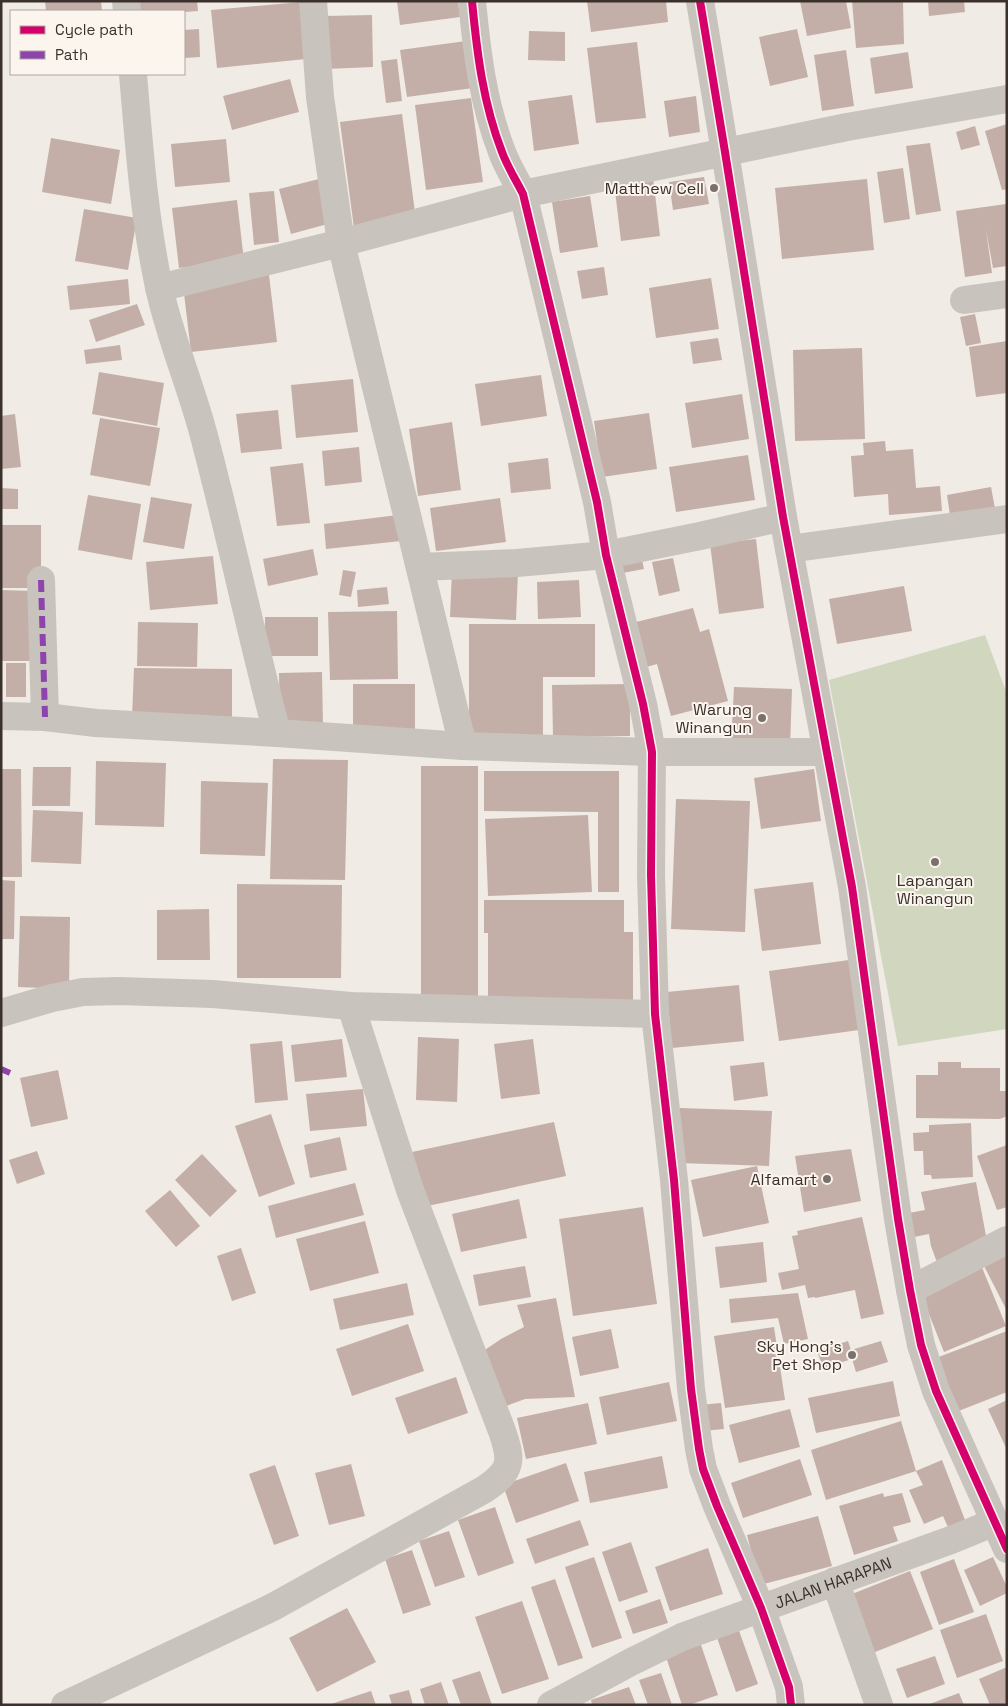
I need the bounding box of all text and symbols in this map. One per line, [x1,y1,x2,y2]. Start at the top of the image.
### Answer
legend [10,10,185,75]
text: Cycle path [55,20,133,39]
text: Path [55,45,88,64]
place label: Matthew Cell [605,178,704,199]
marker: Matthew Cell [708,182,720,194]
place label: Warung Winangun [675,699,752,738]
marker: Warung Winangun [756,712,768,724]
marker: Lapangan Winangun [929,856,941,868]
place label: Lapangan Winangun [897,870,973,909]
place label: Alfamart [751,1169,817,1190]
marker: Alfamart [821,1173,833,1185]
place label: Sky Hong's Pet Shop [757,1336,842,1375]
marker: Sky Hong's Pet Shop [846,1349,858,1361]
street label: JALAN HARAPAN [772,1552,894,1614]

